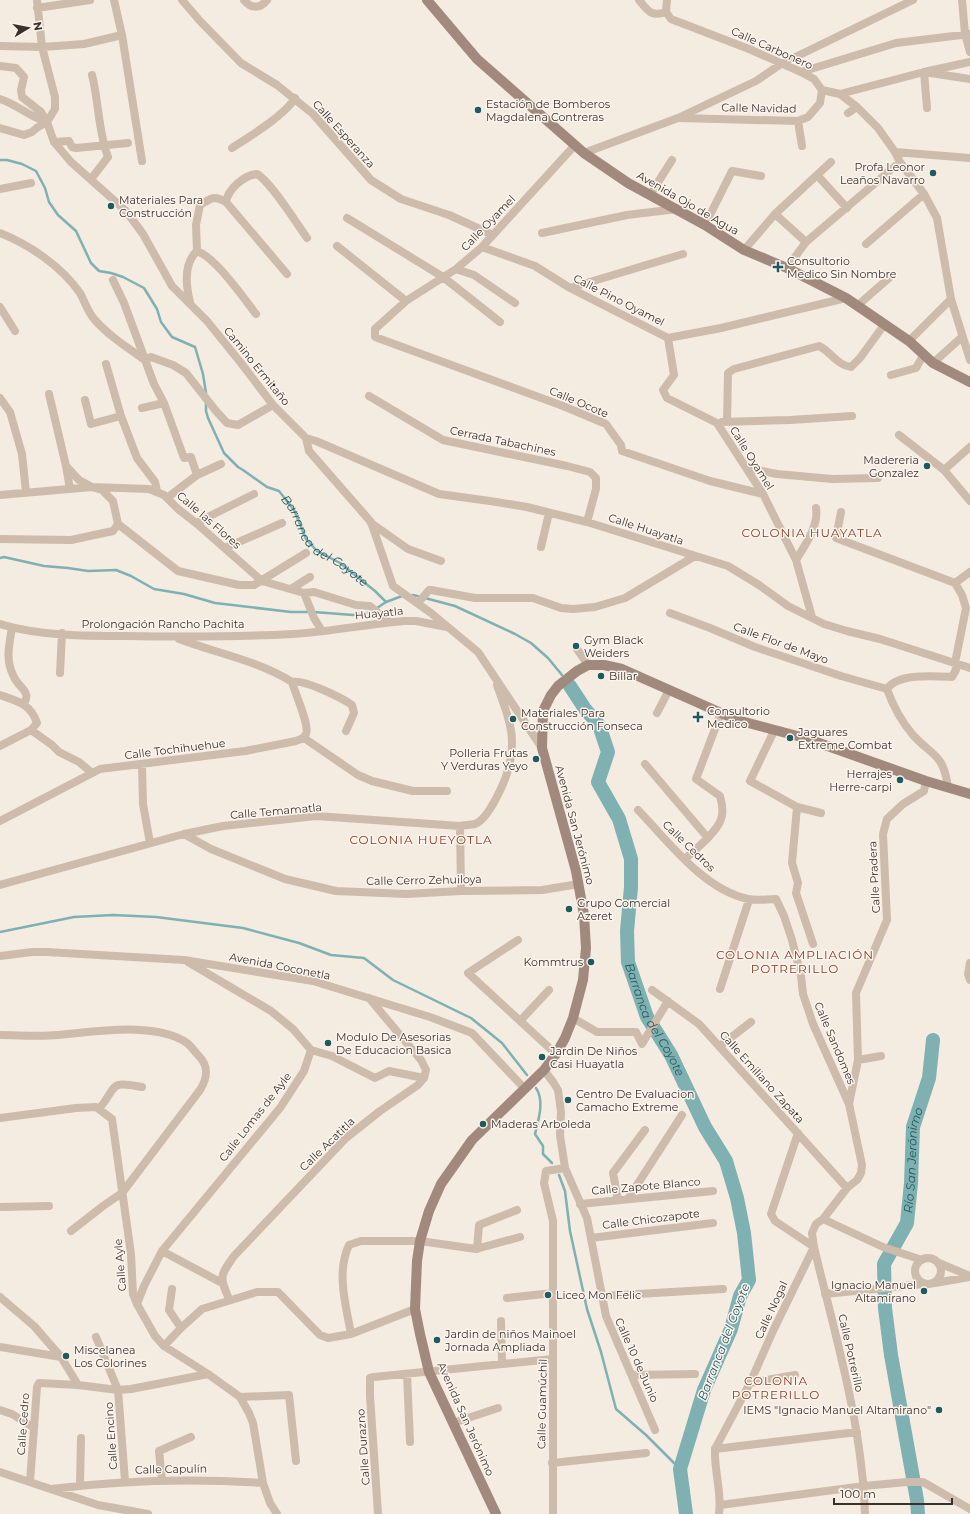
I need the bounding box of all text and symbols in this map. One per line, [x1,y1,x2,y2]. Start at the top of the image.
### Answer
north arrow [8,8,48,48]
text: N [30,21,46,32]
street label: Calle Carbonero [729,24,815,72]
street label: Calle Esperanza [310,97,378,171]
place label: Estación de Bomberos Magdalena Contreras [486,97,611,124]
street label: Calle Navidad [721,100,797,116]
marker: Estación de Bomberos Magdalena Contreras [473,105,483,115]
place label: Profa Leonor Leaños Navarro [840,160,925,187]
street label: Avenida Ojo de Agua [634,168,742,238]
marker: Profa Leonor Leaños Navarro [928,168,938,178]
street label: Calle Oyamel [458,192,518,254]
place label: Materiales Para Construcción [119,193,203,220]
marker: Materiales Para Construcción [106,201,116,211]
place label: Consultorio Medico Sin Nombre [787,254,897,281]
marker: Consultorio Medico Sin Nombre [772,261,784,273]
street label: Calle Pino Oyamel [571,271,667,329]
street label: Camino Ermitaño [221,324,293,408]
street label: Calle Ocote [547,383,611,421]
street label: Cerrada Tabachines [449,423,558,459]
street label: Calle Oyamel [727,424,777,492]
place label: Madereria Gonzalez [863,453,919,480]
marker: Madereria Gonzalez [922,461,932,471]
street label: Calle las Flores [174,488,244,552]
water label: Barranca del Coyote [278,492,371,590]
street label: Calle Huayatla [607,510,685,548]
district label: COLONIA HUAYATLA [741,525,883,540]
street label: Huayatla [354,603,404,623]
street label: Prolongación Rancho Pachita [82,617,244,631]
street label: Calle Flor de Mayo [732,619,831,667]
place label: Gym Black Weiders [584,633,644,660]
marker: Gym Black Weiders [571,641,581,651]
place label: Billar [609,669,637,683]
marker: Billar [596,671,606,681]
place label: Consultorio Medico [707,704,770,731]
place label: Materiales Para Construcción Fonseca [521,706,643,733]
marker: Consultorio Medico [692,711,704,723]
marker: Materiales Para Construcción Fonseca [508,714,518,724]
place label: Jaguares Extreme Combat [797,725,893,752]
marker: Jaguares Extreme Combat [785,733,795,743]
street label: Calle Tochihuehue [124,736,227,762]
place label: Polleria Frutas Y Verduras Yeyo [441,746,529,773]
marker: Polleria Frutas Y Verduras Yeyo [531,754,541,764]
street label: Avenida San Jerónimo [552,764,598,886]
place label: Herrajes Herre-carpi [829,767,893,794]
marker: Herrajes Herre-carpi [895,775,905,785]
street label: Calle Temamatla [229,800,323,822]
street label: Calle Cedros [660,817,719,875]
district label: COLONIA HUEYOTLA [349,832,493,847]
street label: Calle Pradera [865,841,883,913]
street label: Calle Cerro Zehuiloya [366,872,482,888]
place label: Grupo Comercial Azeret [577,896,670,923]
marker: Grupo Comercial Azeret [564,904,574,914]
district label: COLONIA AMPLIACIÓN POTRERILLO [716,947,874,976]
street label: Avenida Coconetla [228,949,332,983]
place label: Kommtrus [524,955,584,969]
marker: Kommtrus [586,957,596,967]
water label: Barranca del Coyote [622,961,688,1078]
street label: Calle Sandomes [811,1000,859,1087]
street label: Calle Emiliano Zapata [717,1028,807,1126]
place label: Modulo De Asesorias De Educacion Basica [336,1030,452,1057]
marker: Modulo De Asesorias De Educacion Basica [323,1038,333,1048]
place label: Jardin De Niños Casi Huayatla [549,1044,638,1071]
marker: Jardin De Niños Casi Huayatla [537,1052,547,1062]
street label: Calle Lomas de Ayle [216,1069,294,1164]
place label: Centro De Evaluacion Camacho Extreme [576,1087,694,1114]
marker: Centro De Evaluacion Camacho Extreme [563,1095,573,1105]
water label: Río San Jerónimo [900,1105,926,1214]
street label: Calle Acatitla [296,1114,358,1174]
place label: Maderas Arboleda [491,1117,591,1131]
marker: Maderas Arboleda [478,1119,488,1129]
street label: Calle Zapote Blanco [591,1174,701,1198]
street label: Calle Chicozapote [601,1206,701,1232]
street label: Calle Ayle [111,1238,129,1292]
place label: Ignacio Manuel Altamirano [831,1278,916,1305]
street label: Calle Nogal [751,1279,791,1341]
water label: Barranca del Coyote [694,1281,753,1402]
marker: Ignacio Manuel Altamirano [919,1286,929,1296]
place label: Liceo Mon Felic [556,1288,641,1302]
marker: Liceo Mon Felic [543,1290,553,1300]
street label: Calle Potrerillo [835,1313,867,1394]
street label: Calle 10 de Junio [612,1316,662,1404]
place label: Jardin de niños Mainoel Jornada Ampliada [444,1327,576,1354]
marker: Jardin de niños Mainoel Jornada Ampliada [432,1335,442,1345]
place label: Miscelanea Los Colorines [74,1343,147,1370]
marker: Miscelanea Los Colorines [61,1351,71,1361]
street label: Calle Guamúchil [534,1359,550,1449]
street label: Avenida San Jerónimo [435,1360,497,1478]
district label: COLONIA POTRERILLO [732,1373,820,1402]
street label: Calle Cedro [14,1392,32,1456]
street label: Calle Encino [102,1402,120,1470]
place label: IEMS "Ignacio Manuel Altamirano" [743,1403,931,1417]
marker: IEMS "Ignacio Manuel Altamirano" [934,1405,944,1415]
street label: Calle Durazno [353,1408,373,1486]
street label: Calle Capulín [135,1461,207,1477]
scale bar [834,1480,952,1506]
text: 100 m [840,1486,876,1501]

